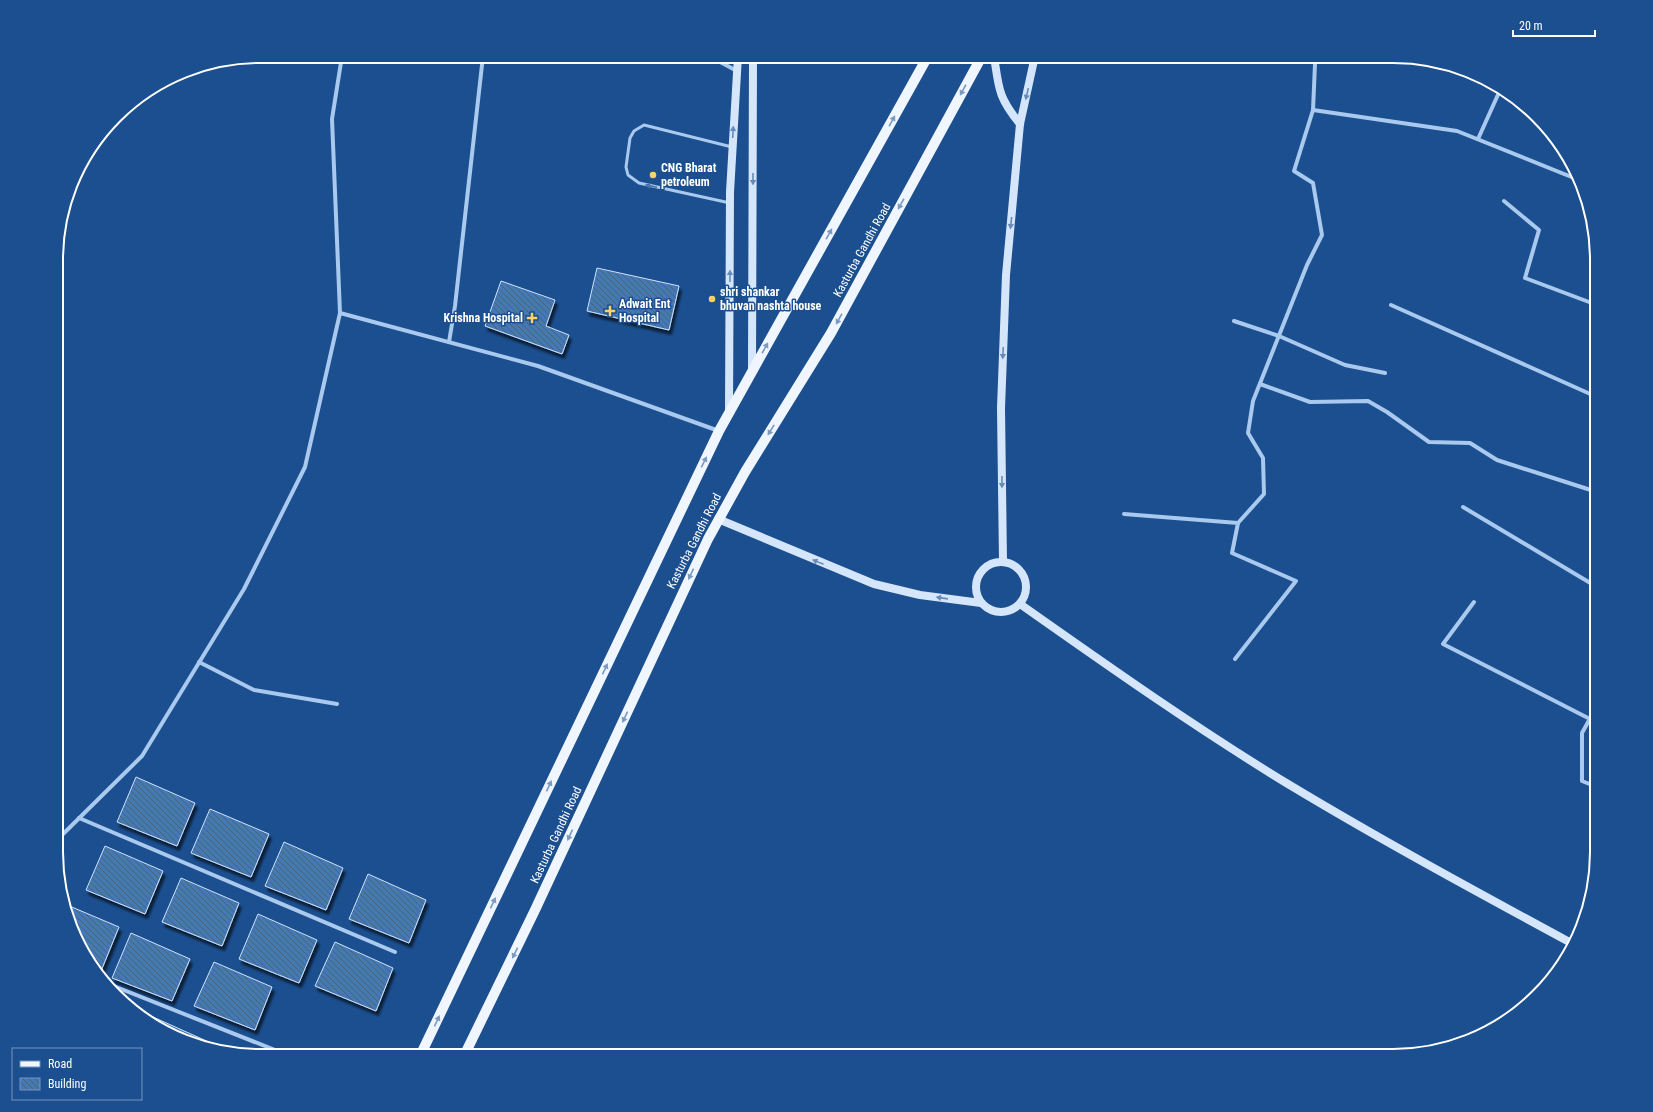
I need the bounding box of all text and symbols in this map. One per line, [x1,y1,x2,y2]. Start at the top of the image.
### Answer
scale bar [1513,12,1595,38]
text: 20 m [1519,19,1543,33]
one-way arrow [960,84,966,96]
one-way arrow [1024,88,1030,100]
one-way arrow [889,115,896,127]
one-way arrow [730,126,737,138]
place label: CNG Bharat petroleum [661,161,717,189]
marker: CNG Bharat petroleum [648,170,658,180]
one-way arrow [750,173,756,186]
one-way arrow [644,182,657,188]
one-way arrow [898,199,904,210]
street label: Kasturba Gandhi Road [830,201,894,299]
one-way arrow [1008,217,1014,229]
one-way arrow [825,228,832,240]
one-way arrow [726,270,733,282]
place label: shri shankar bhuvan nashta house [720,285,822,313]
marker: shri shankar bhuvan nashta house [707,294,717,304]
place label: Adwait Ent Hospital [619,297,671,325]
marker: Adwait Ent Hospital [604,305,616,317]
place label: Krishna Hospital [444,311,523,325]
marker: Krishna Hospital [526,312,538,324]
one-way arrow [835,313,842,324]
one-way arrow [762,342,768,353]
one-way arrow [1000,347,1006,360]
one-way arrow [767,424,775,435]
one-way arrow [701,457,707,468]
one-way arrow [999,476,1005,489]
street label: Kasturba Gandhi Road [664,491,724,591]
one-way arrow [812,559,823,565]
one-way arrow [688,568,694,580]
one-way arrow [936,595,948,601]
one-way arrow [602,663,608,674]
one-way arrow [622,712,628,723]
one-way arrow [546,780,552,792]
street label: Kasturba Gandhi Road [527,784,585,886]
one-way arrow [567,830,573,841]
one-way arrow [490,898,496,909]
one-way arrow [511,947,518,959]
one-way arrow [434,1015,440,1026]
legend [12,1048,142,1100]
text: Road [48,1057,72,1071]
text: Building [48,1077,86,1091]

